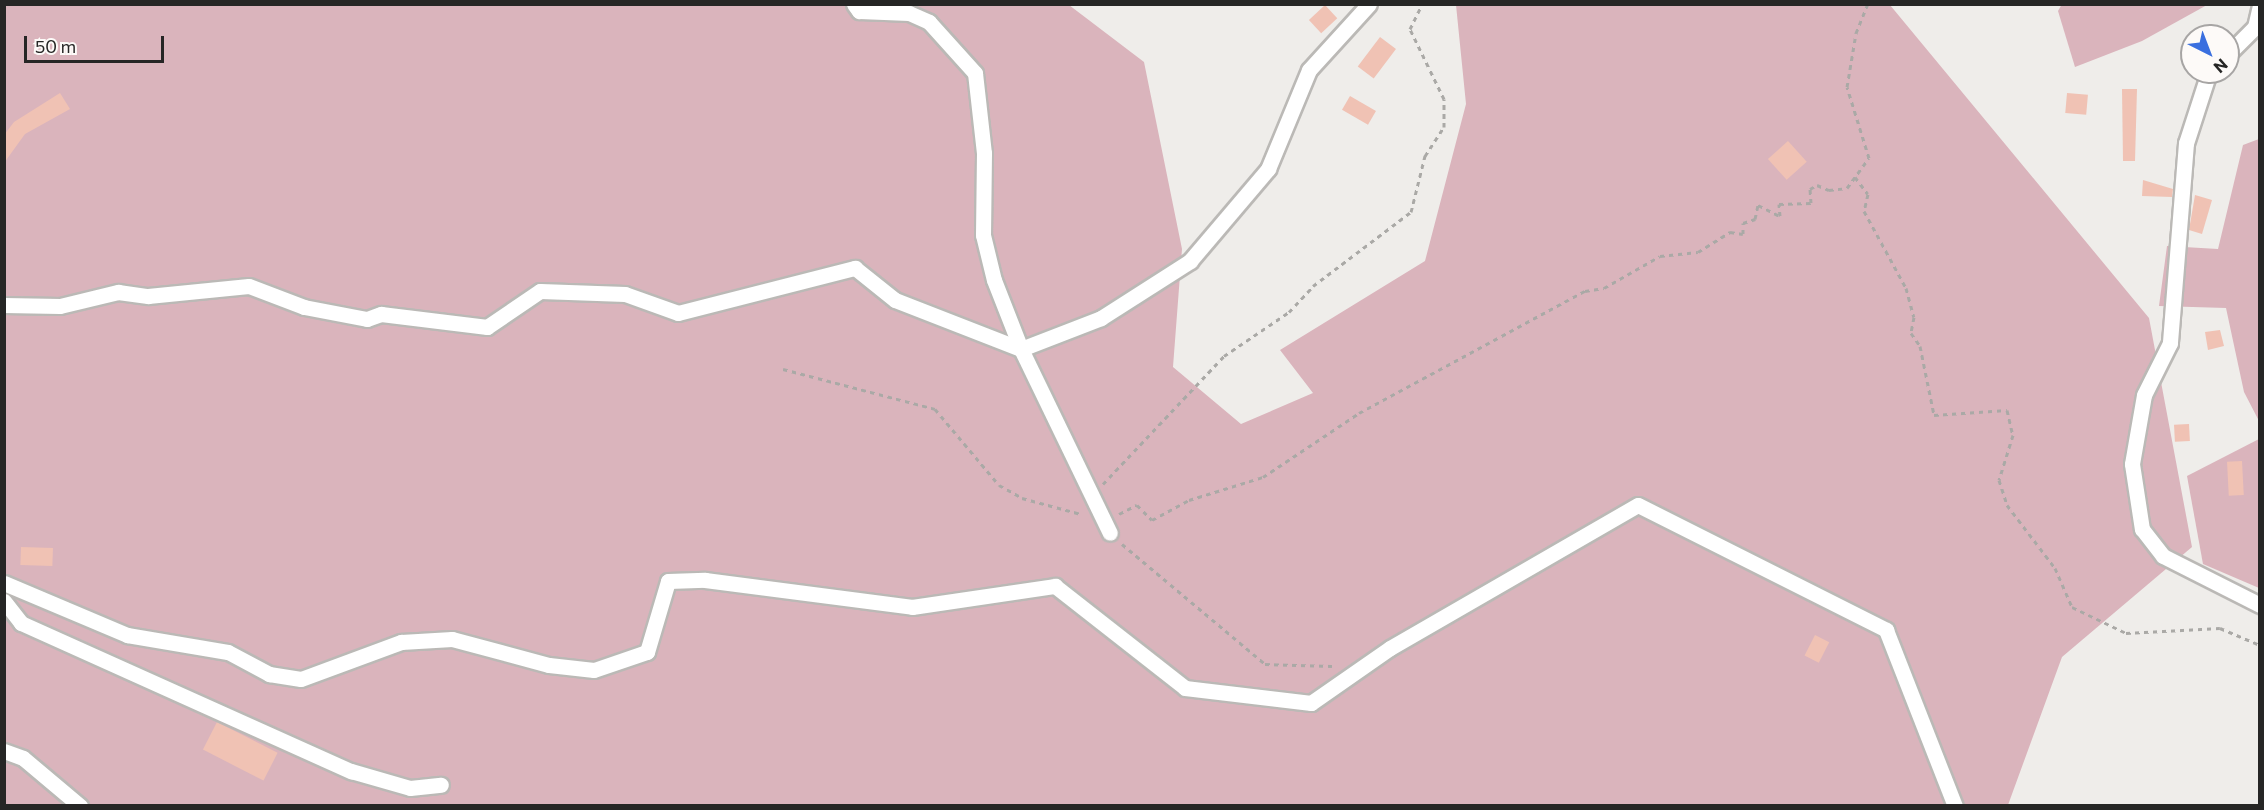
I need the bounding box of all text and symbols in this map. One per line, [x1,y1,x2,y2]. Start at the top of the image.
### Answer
scale bar [27,24,166,62]
north arrow [2180,24,2240,84]
text: 50 m [35,35,76,57]
text: N [2210,55,2232,77]

